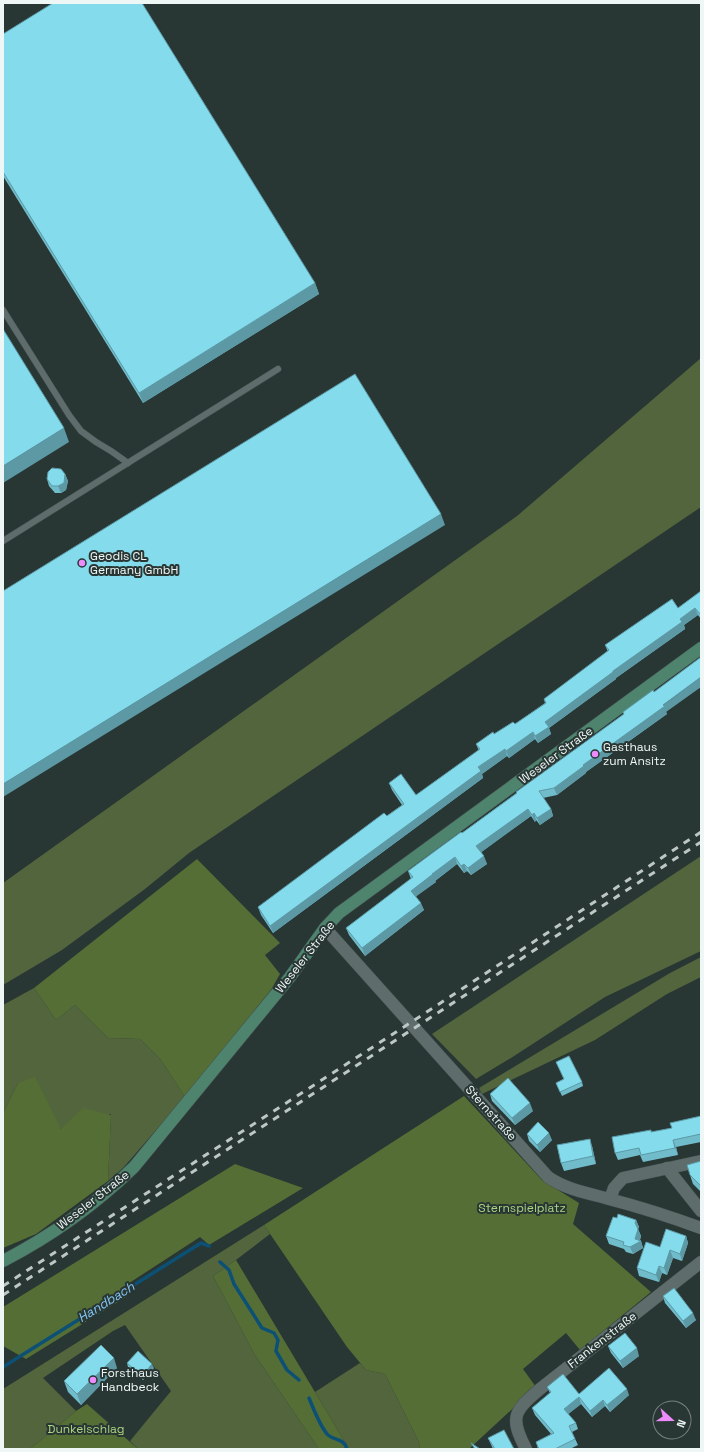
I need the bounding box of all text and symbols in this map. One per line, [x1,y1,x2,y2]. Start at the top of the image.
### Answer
place label: Geodis CL Germany GmbH [90,548,178,578]
marker: Geodis CL Germany GmbH [77,558,87,568]
street label: Weseler Straße [516,723,596,787]
place label: Gasthaus zum Ansitz [603,739,666,769]
marker: Gasthaus zum Ansitz [590,749,600,759]
street label: Weseler Straße [272,918,338,996]
street label: Sternstraße [462,1082,520,1144]
street label: Weseler Straße [54,1167,132,1233]
park label: Sternspielplatz [478,1200,566,1216]
water label: Handbach [74,1277,138,1326]
street label: Frankenstraße [564,1308,640,1372]
place label: Forsthaus Handbeck [101,1365,160,1395]
marker: Forsthaus Handbeck [88,1375,98,1385]
north arrow [652,1400,692,1440]
text: N [673,1418,689,1430]
park label: Dunkelschlag [47,1421,125,1437]

